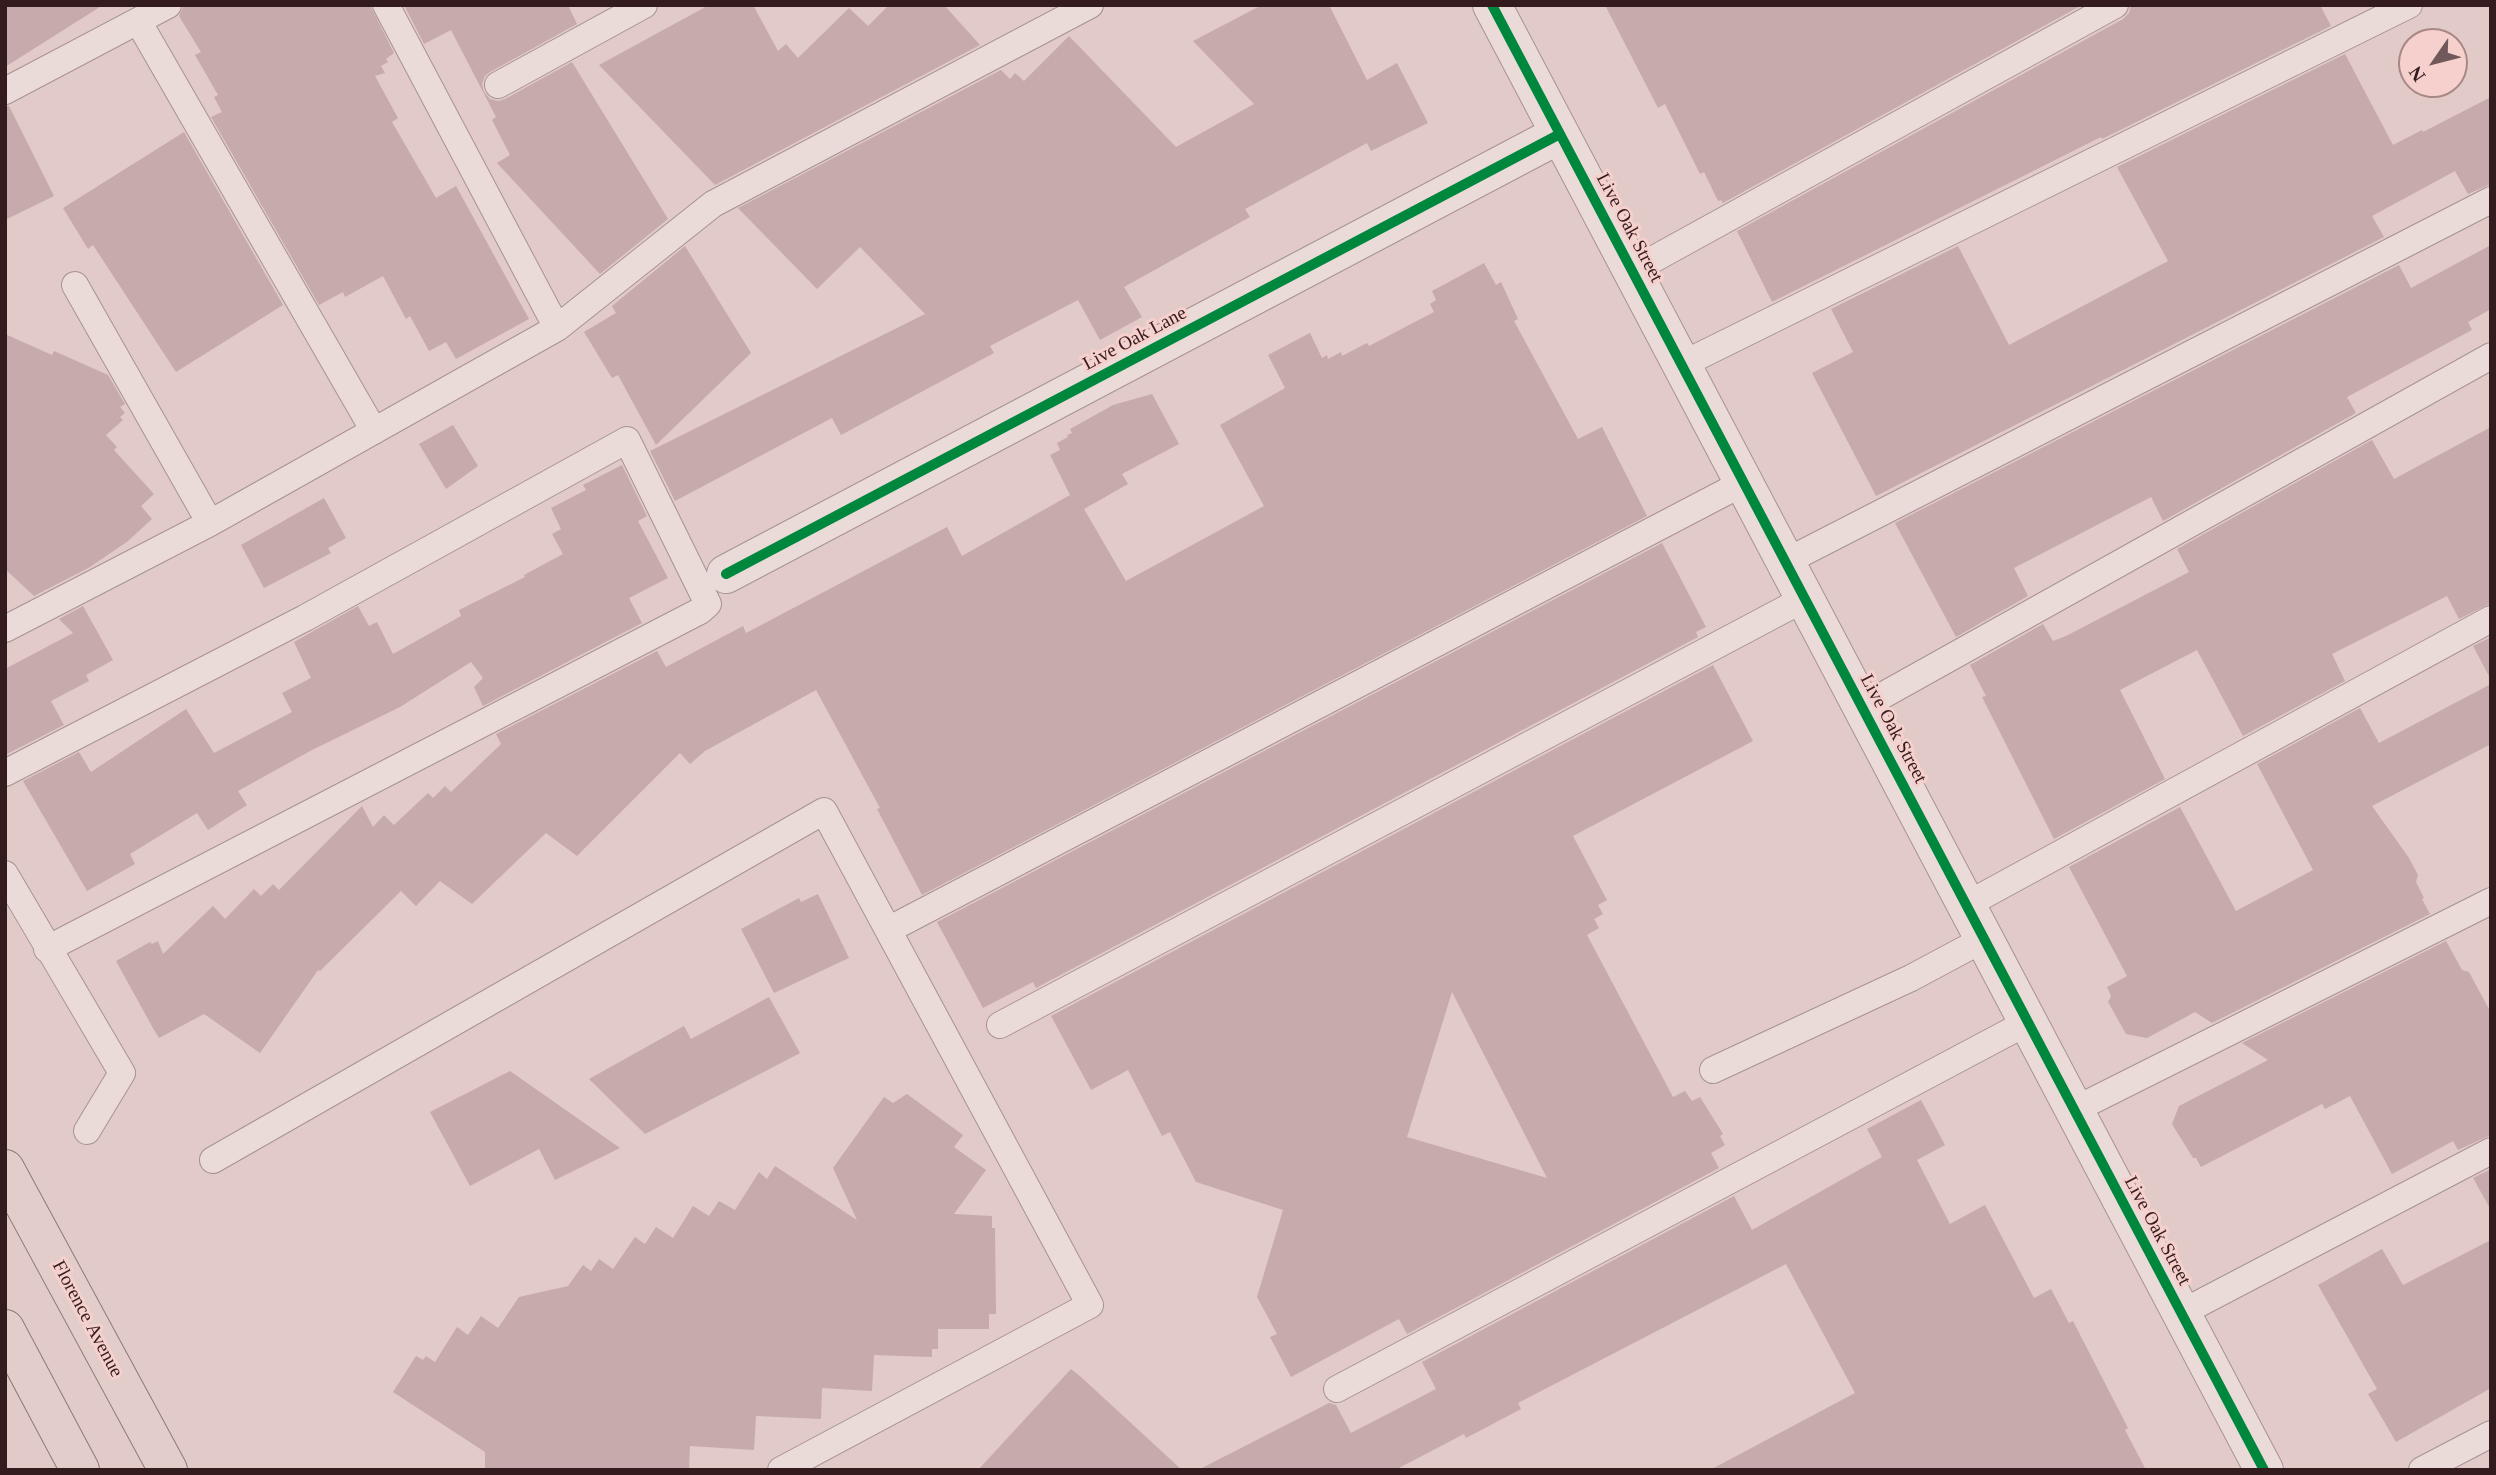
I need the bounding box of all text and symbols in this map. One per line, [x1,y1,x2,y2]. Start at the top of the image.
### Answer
north arrow [2398,28,2468,98]
text: N [2404,63,2430,86]
street label: Live Oak Street [1591,170,1667,286]
street label: Live Oak Lane [1079,302,1191,376]
street label: Live Oak Street [1855,671,1931,787]
street label: Live Oak Street [2119,1173,2195,1289]
street label: Florence Avenue [47,1257,127,1381]

